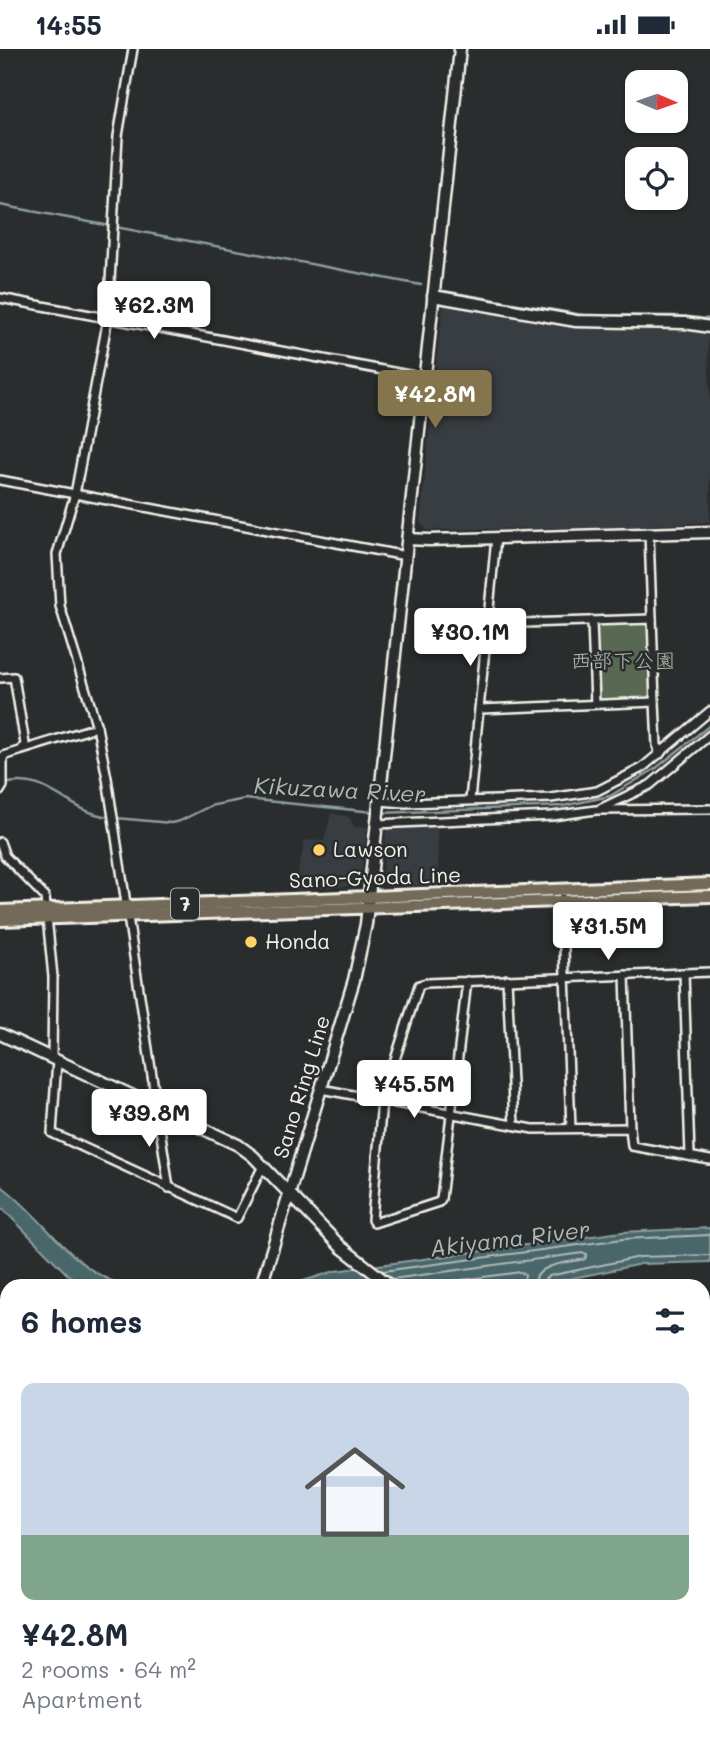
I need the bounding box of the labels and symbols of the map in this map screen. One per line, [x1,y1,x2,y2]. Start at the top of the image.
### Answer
north arrow [625,70,688,133]
pin: ¥62.3M [97,281,211,341]
pin: ¥42.8M [378,371,492,430]
pin: ¥30.1M [413,609,527,668]
park label: 西部下公園 [571,646,676,673]
water label: Kikuzawa River [253,770,427,808]
place label: Lawson [333,835,408,862]
marker: Lawson [311,842,327,858]
street label: Sano-Gyoda Line [288,860,461,893]
road number: 7 [171,889,199,919]
pin: ¥31.5M [551,902,665,962]
place label: Honda [265,927,330,954]
marker: Honda [243,934,259,950]
street label: Sano Ring Line [266,1012,335,1161]
pin: ¥45.5M [357,1061,471,1120]
pin: ¥39.8M [92,1089,206,1149]
water label: Akiyama River [428,1213,592,1263]

